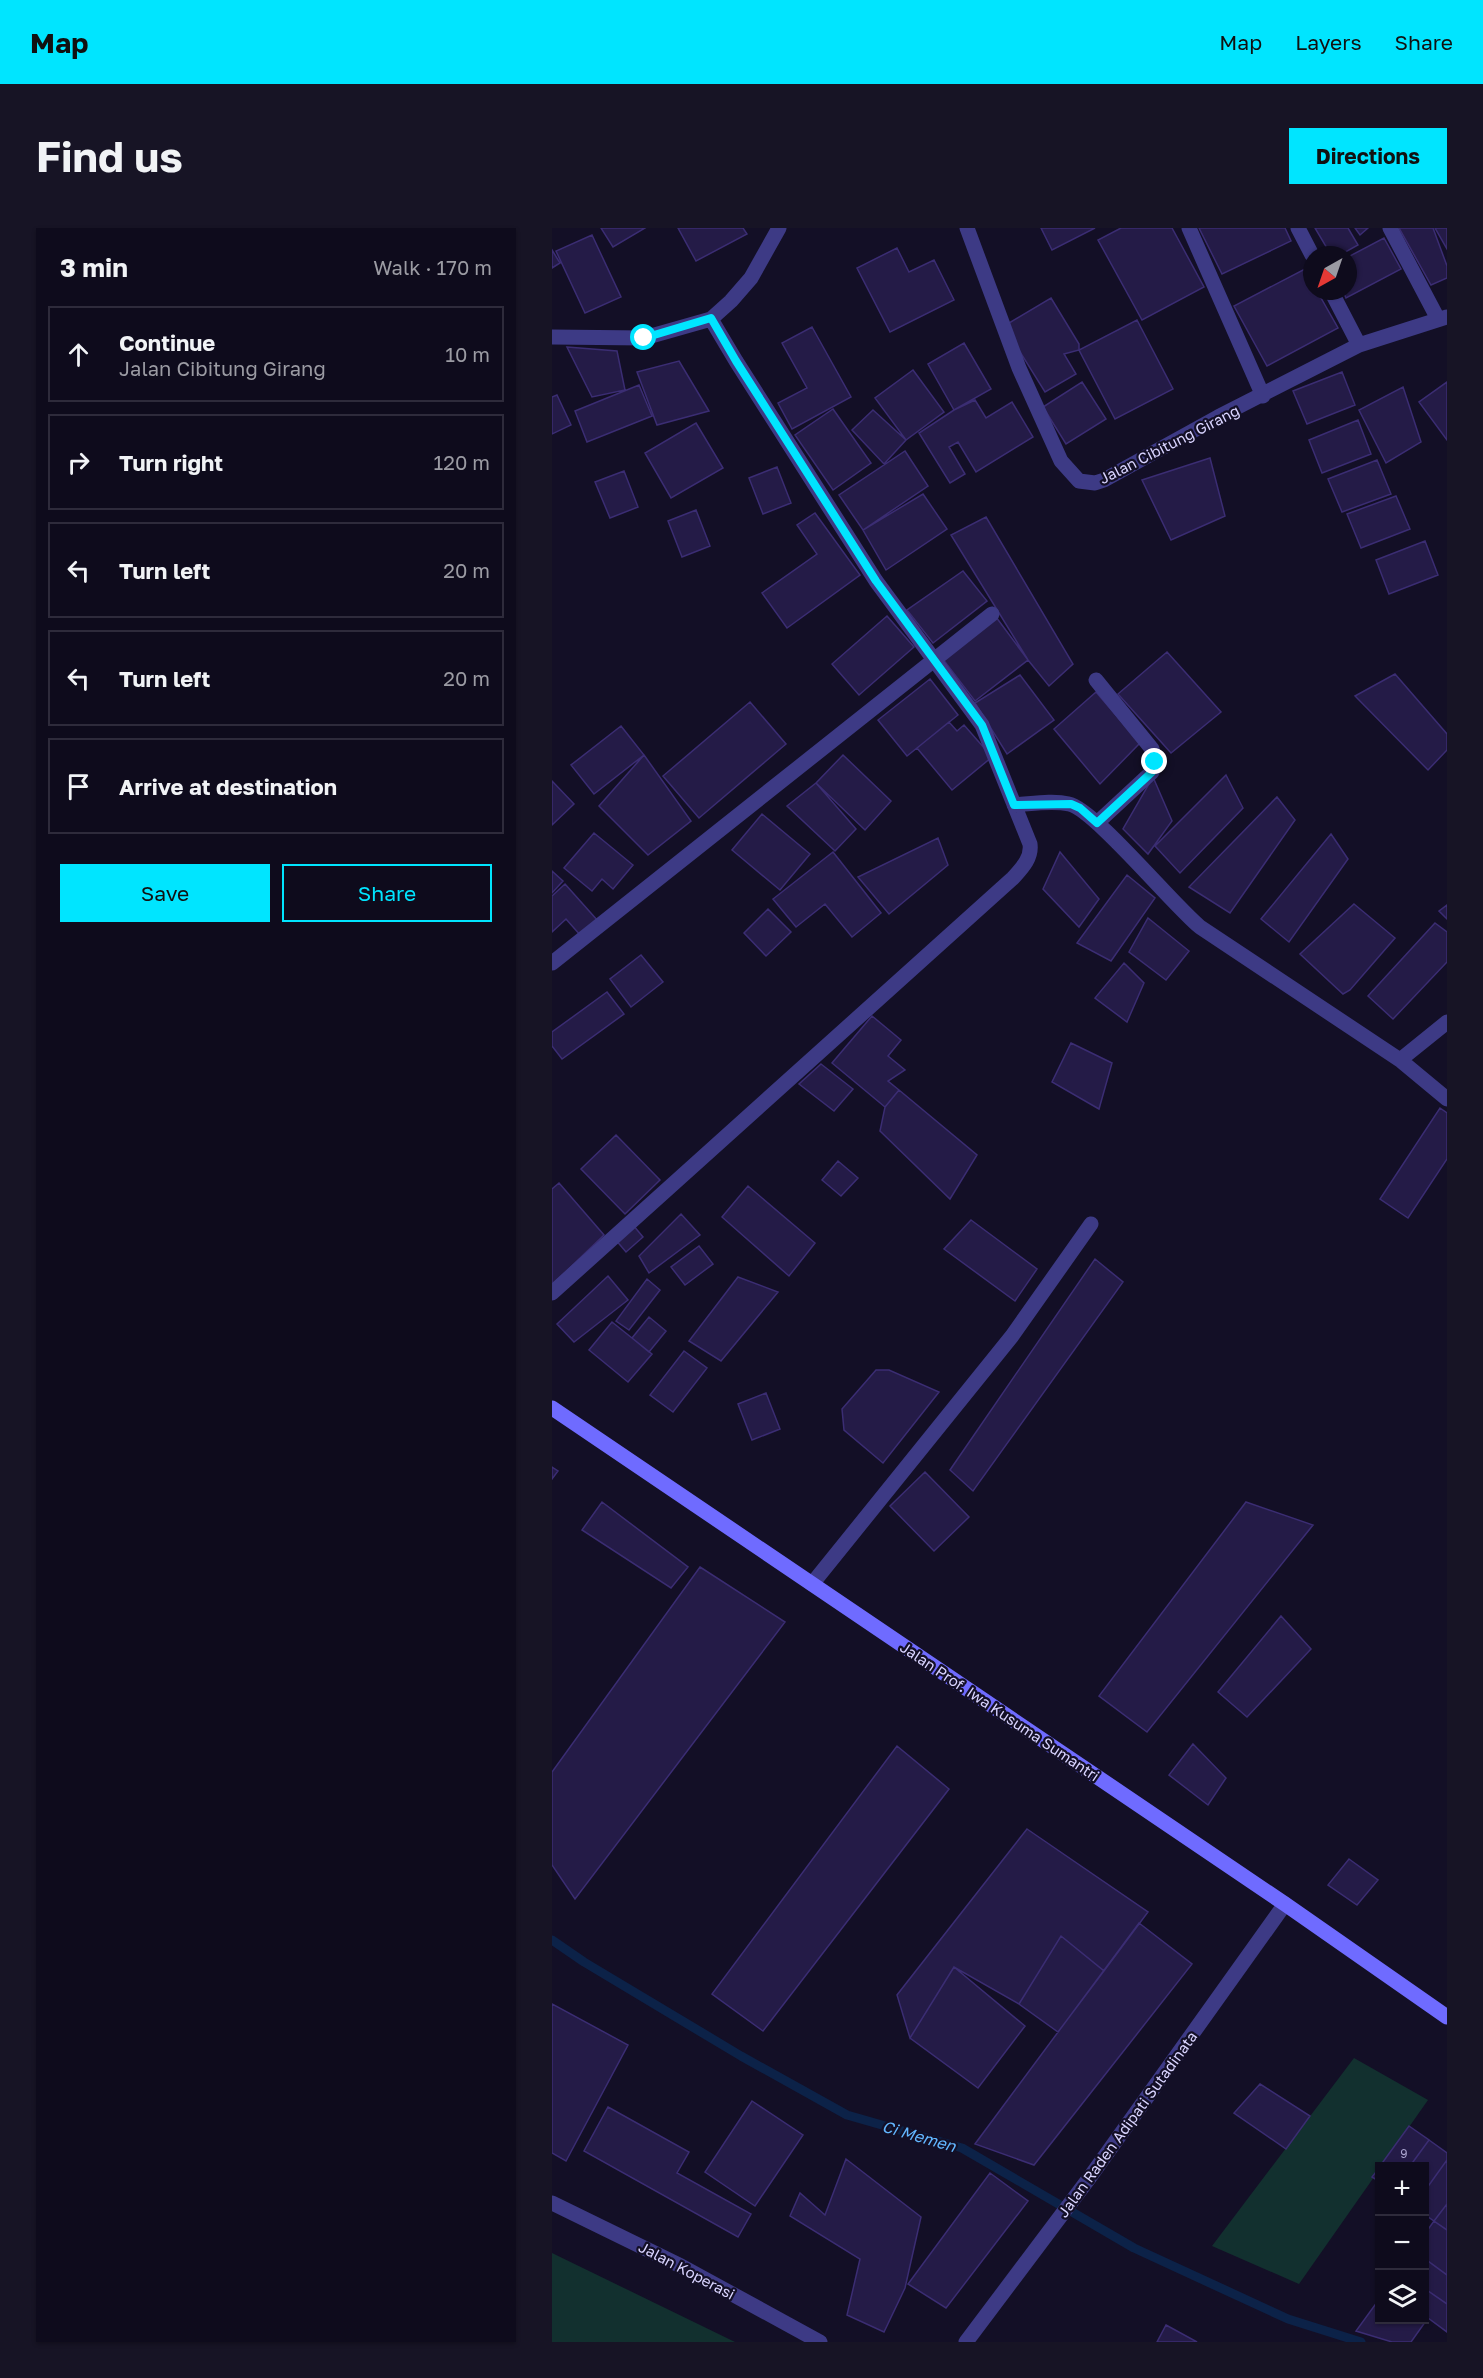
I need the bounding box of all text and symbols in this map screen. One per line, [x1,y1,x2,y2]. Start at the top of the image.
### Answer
text: Map [30,26,88,59]
text: Map [1219,29,1262,55]
text: Layers [1295,29,1362,55]
text: Share [1395,29,1453,55]
button: Directions [1289,128,1447,184]
text: Find us [36,131,183,181]
north arrow [1303,246,1357,300]
text: 3 min [60,252,128,283]
text: Walk · 170 m [373,255,492,279]
route start [630,324,656,350]
text: Continue [119,329,215,356]
icon: ahead [62,338,95,371]
text: 10 m [445,342,490,366]
text: Jalan Cibitung Girang [119,356,326,380]
street label: Jalan Cibitung Girang [1096,401,1242,487]
icon: right [62,446,95,479]
text: Turn right [119,449,223,476]
text: 120 m [434,450,490,474]
icon: left [62,554,95,587]
text: Turn left [119,557,210,584]
text: 20 m [443,558,490,582]
icon: left [62,662,95,695]
text: Turn left [119,665,210,692]
text: 20 m [443,666,490,690]
route end [1141,748,1167,774]
icon: arrive [62,770,95,803]
text: Arrive at destination [119,773,337,800]
button: Save [60,864,270,922]
button: Share [282,864,492,922]
street label: Jalan Prof. Iwa Kusuma Sumantri [897,1637,1103,1785]
street label: Jalan Raden Adipati Sutadinata [1053,2028,1201,2220]
water label: Ci Memen [880,2116,959,2156]
house number: 9 [1400,2146,1408,2161]
map controls [1375,2162,1429,2324]
button: + [1375,2162,1429,2216]
button: − [1375,2216,1429,2270]
street label: Jalan Koperasi [636,2237,738,2303]
button: layers [1375,2270,1429,2324]

